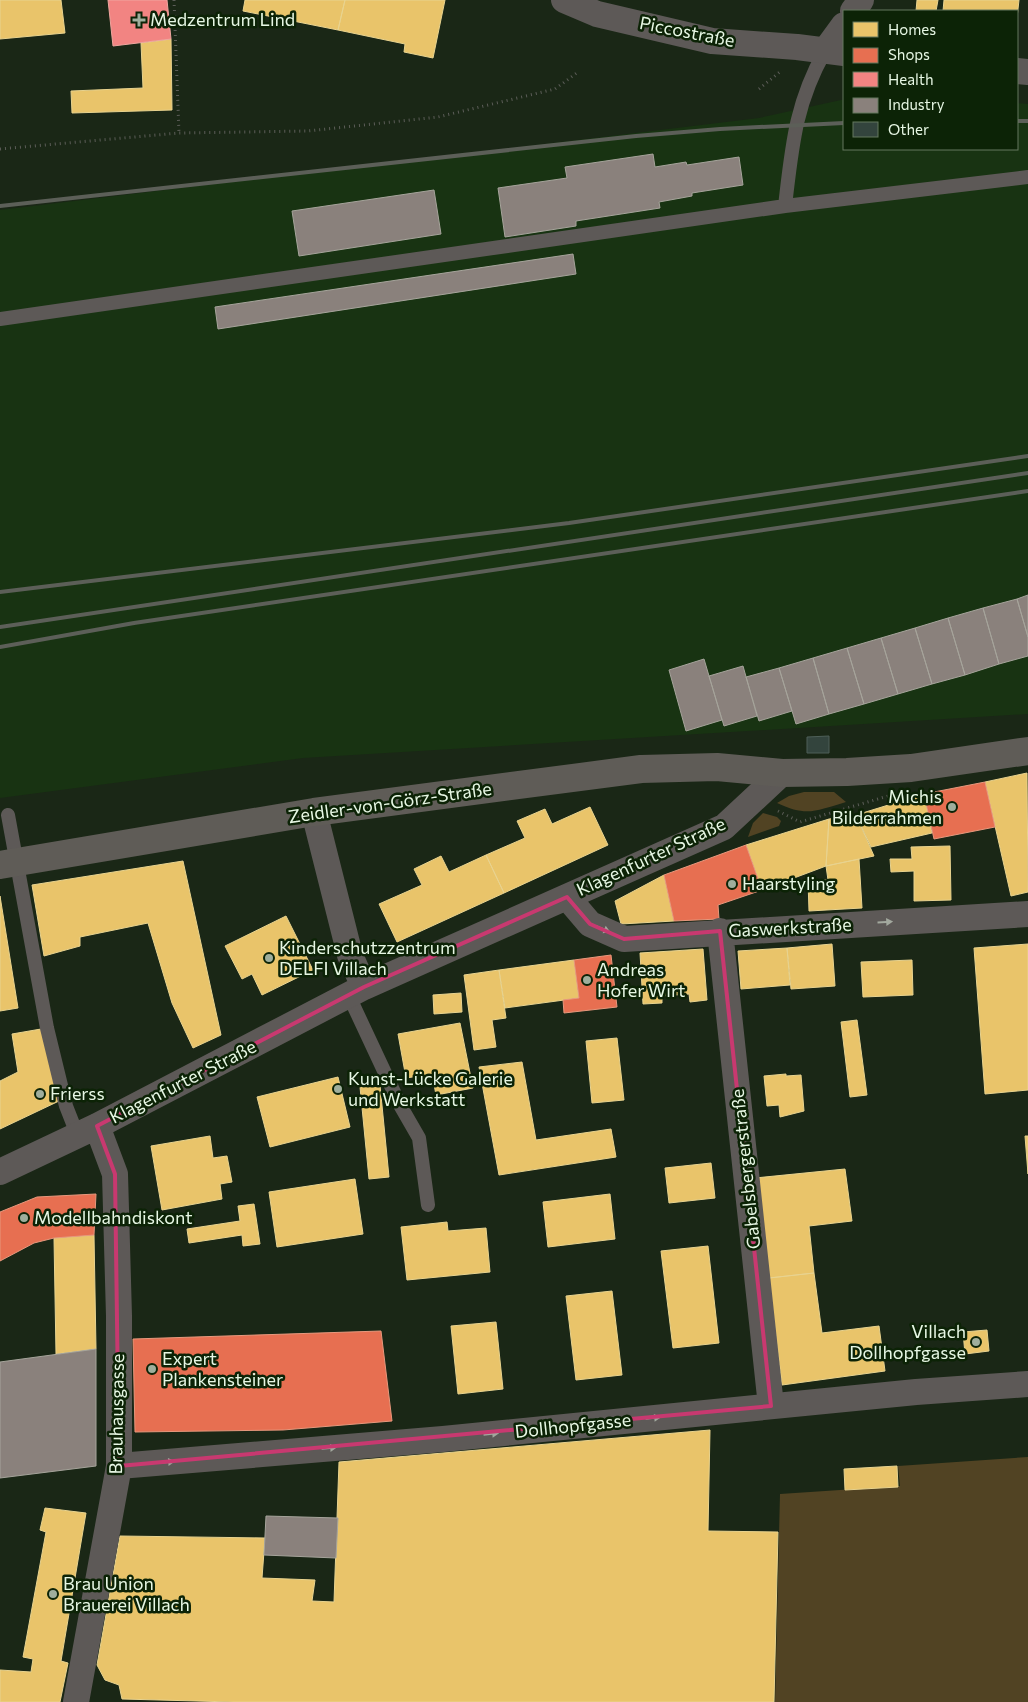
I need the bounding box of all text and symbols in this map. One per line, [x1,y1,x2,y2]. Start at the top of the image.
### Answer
place label: Medzentrum Lind [150,8,295,30]
legend [843,10,1018,150]
street label: Piccostraße [638,11,737,51]
marker: Medzentrum Lind [132,13,146,27]
text: Homes [888,20,936,38]
text: Shops [888,45,930,63]
text: Health [888,70,934,88]
text: Industry [888,95,945,113]
text: Other [888,120,929,138]
street label: Zeidler-von-Görz-Straße [287,777,493,827]
place label: Michis Bilderrahmen [832,785,942,828]
marker: Michis Bilderrahmen [946,801,958,813]
street label: Klagenfurter Straße [573,812,729,900]
place label: Haarstyling [742,872,836,894]
marker: Haarstyling [726,878,738,890]
street label: Gaswerkstraße [728,913,852,941]
one-way arrow [877,918,893,926]
one-way arrow [596,926,610,934]
place label: Kinderschutzzentrum DELFI Villach [279,936,456,979]
marker: Kinderschutzzentrum DELFI Villach [263,952,275,964]
place label: Andreas Hofer Wirt [597,958,685,1001]
marker: Andreas Hofer Wirt [581,974,593,986]
street label: Klagenfurter Straße [105,1035,260,1128]
place label: Kunst-Lücke Galerie und Werkstatt [348,1067,513,1110]
place label: Frierss [50,1082,105,1104]
marker: Kunst-Lücke Galerie und Werkstatt [332,1083,344,1095]
marker: Frierss [34,1088,46,1100]
street label: Gabelsbergerstraße [726,1088,764,1250]
place label: Modellbahndiskont [34,1206,193,1228]
marker: Modellbahndiskont [18,1212,30,1224]
place label: Villach Dollhopfgasse [849,1320,966,1363]
marker: Villach Dollhopfgasse [970,1336,982,1348]
place label: Expert Plankensteiner [162,1347,283,1390]
street label: Brauhausgasse [104,1353,128,1475]
marker: Expert Plankensteiner [146,1363,158,1375]
street label: Dollhopfgasse [514,1408,632,1442]
one-way arrow [645,1414,661,1422]
one-way arrow [483,1430,499,1438]
one-way arrow [322,1444,338,1452]
one-way arrow [160,1458,176,1466]
place label: Brau Union Brauerei Villach [63,1572,190,1615]
marker: Brau Union Brauerei Villach [47,1588,59,1600]

